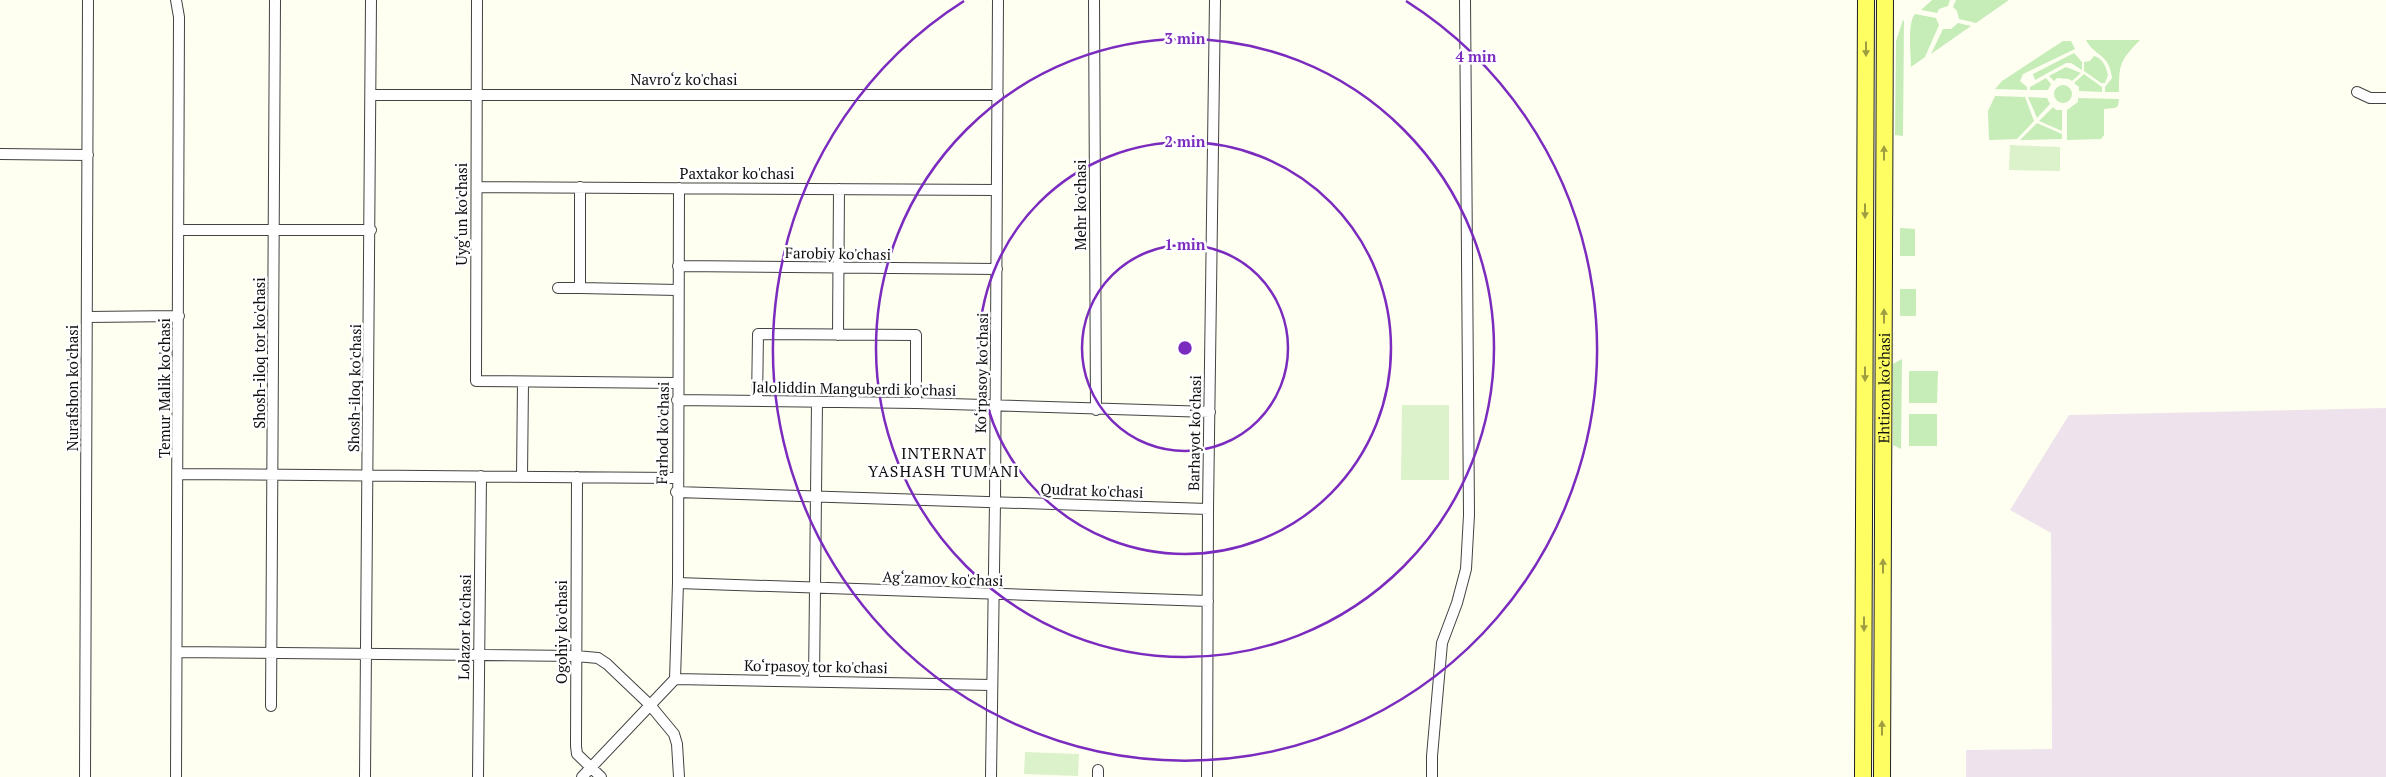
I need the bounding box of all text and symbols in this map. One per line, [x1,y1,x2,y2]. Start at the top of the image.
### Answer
text: 3 min [1164,28,1206,48]
one-way arrow [1862,41,1870,57]
text: 4 min [1455,46,1497,66]
street label: Navro‘z ko'chasi [631,69,737,89]
text: 2 min [1164,131,1206,151]
one-way arrow [1880,145,1888,161]
street label: Mehr ko'chasi [1070,159,1090,251]
street label: Uyg‘un ko'chasi [451,163,471,265]
street label: Paxtakor ko'chasi [679,163,795,183]
one-way arrow [1861,203,1869,219]
text: 1 min [1164,234,1206,254]
street label: Farobiy ko'chasi [785,242,891,264]
street label: Shosh-iloq tor ko'chasi [249,277,269,429]
one-way arrow [1880,308,1888,324]
street label: Ko‘rpasoy ko'chasi [970,313,992,433]
street label: Temur Malik ko'chasi [154,318,174,458]
street label: Shosh-iloq ko'chasi [343,324,365,452]
street label: Nurafshon ko'chasi [62,325,82,451]
street label: Ehtirom ko'chasi [1873,333,1894,443]
centre of rings [1176,339,1194,357]
one-way arrow [1861,366,1869,382]
street label: Barhayot ko'chasi [1183,375,1205,491]
street label: Jaloliddin Manguberdi ko'chasi [752,376,956,400]
street label: Farhod ko'chasi [651,381,673,485]
district label: INTERNAT YASHASH TUMANI [868,442,1020,482]
street label: Qudrat ko'chasi [1040,478,1144,502]
one-way arrow [1879,558,1887,574]
street label: Ag‘zamov ko'chasi [882,566,1004,590]
street label: Lolazor ko'chasi [453,574,475,680]
street label: Ogohiy ko'chasi [551,580,571,684]
one-way arrow [1860,616,1868,632]
street label: Ko‘rpasoy tor ko'chasi [744,655,888,677]
one-way arrow [1878,720,1886,736]

